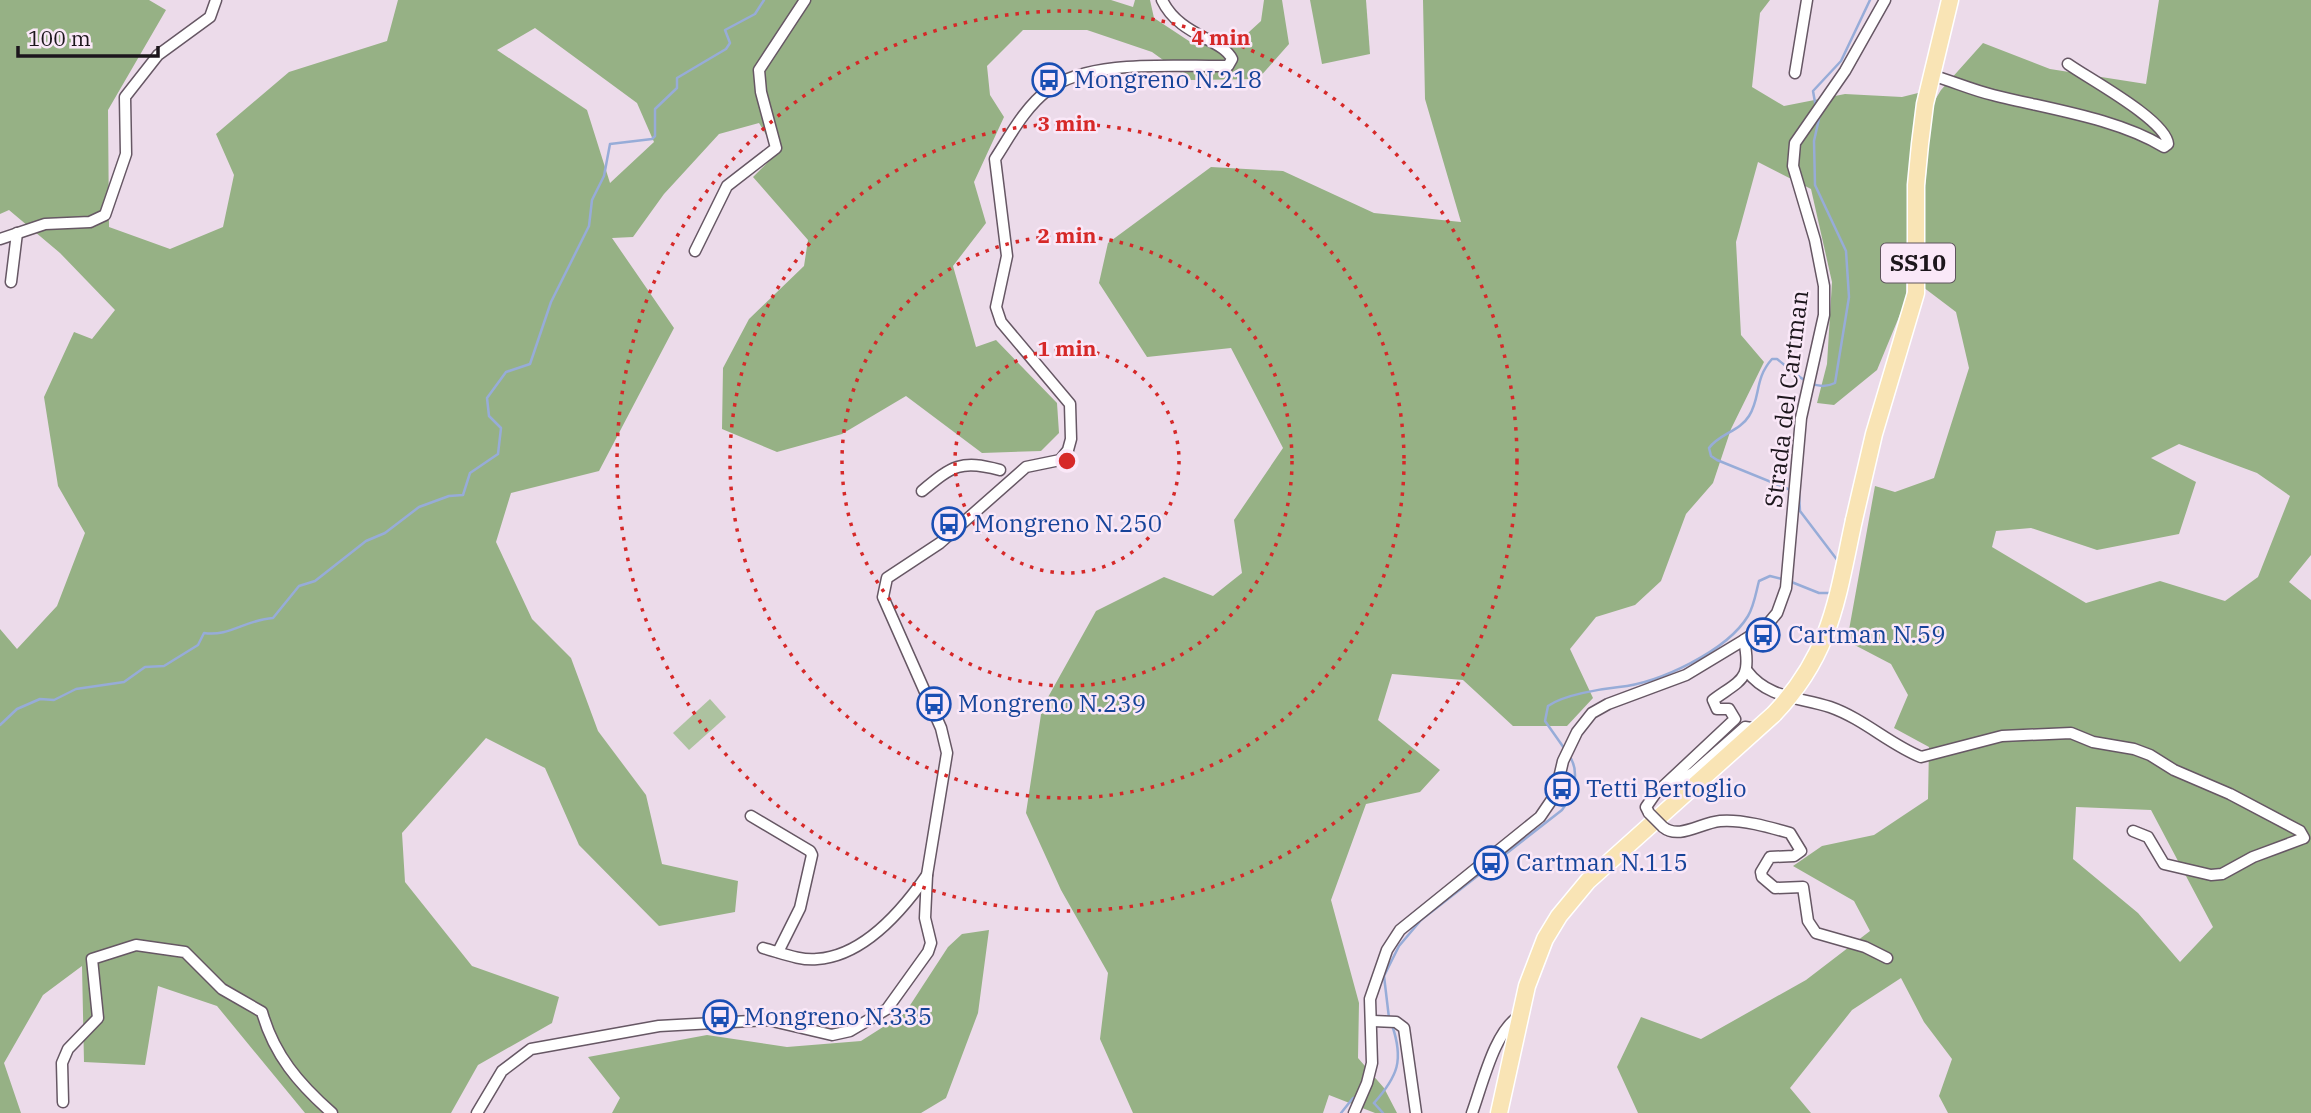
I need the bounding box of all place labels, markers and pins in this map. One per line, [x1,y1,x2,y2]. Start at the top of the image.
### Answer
bus stop icon: Mongreno N.218 [1030,61,1068,99]
place label: Mongreno N.218 [1074,63,1262,95]
centre of rings [1055,449,1079,473]
bus stop icon: Mongreno N.250 [930,505,968,543]
place label: Mongreno N.250 [974,507,1162,539]
bus stop icon: Cartman N.59 [1744,616,1782,654]
place label: Cartman N.59 [1788,618,1946,650]
bus stop icon: Mongreno N.239 [915,685,953,723]
place label: Mongreno N.239 [958,687,1146,719]
bus stop icon: Tetti Bertoglio [1543,770,1581,808]
place label: Tetti Bertoglio [1586,772,1746,804]
bus stop icon: Cartman N.115 [1472,844,1510,882]
place label: Cartman N.115 [1516,846,1688,878]
bus stop icon: Mongreno N.335 [701,998,739,1036]
place label: Mongreno N.335 [744,1000,932,1032]

